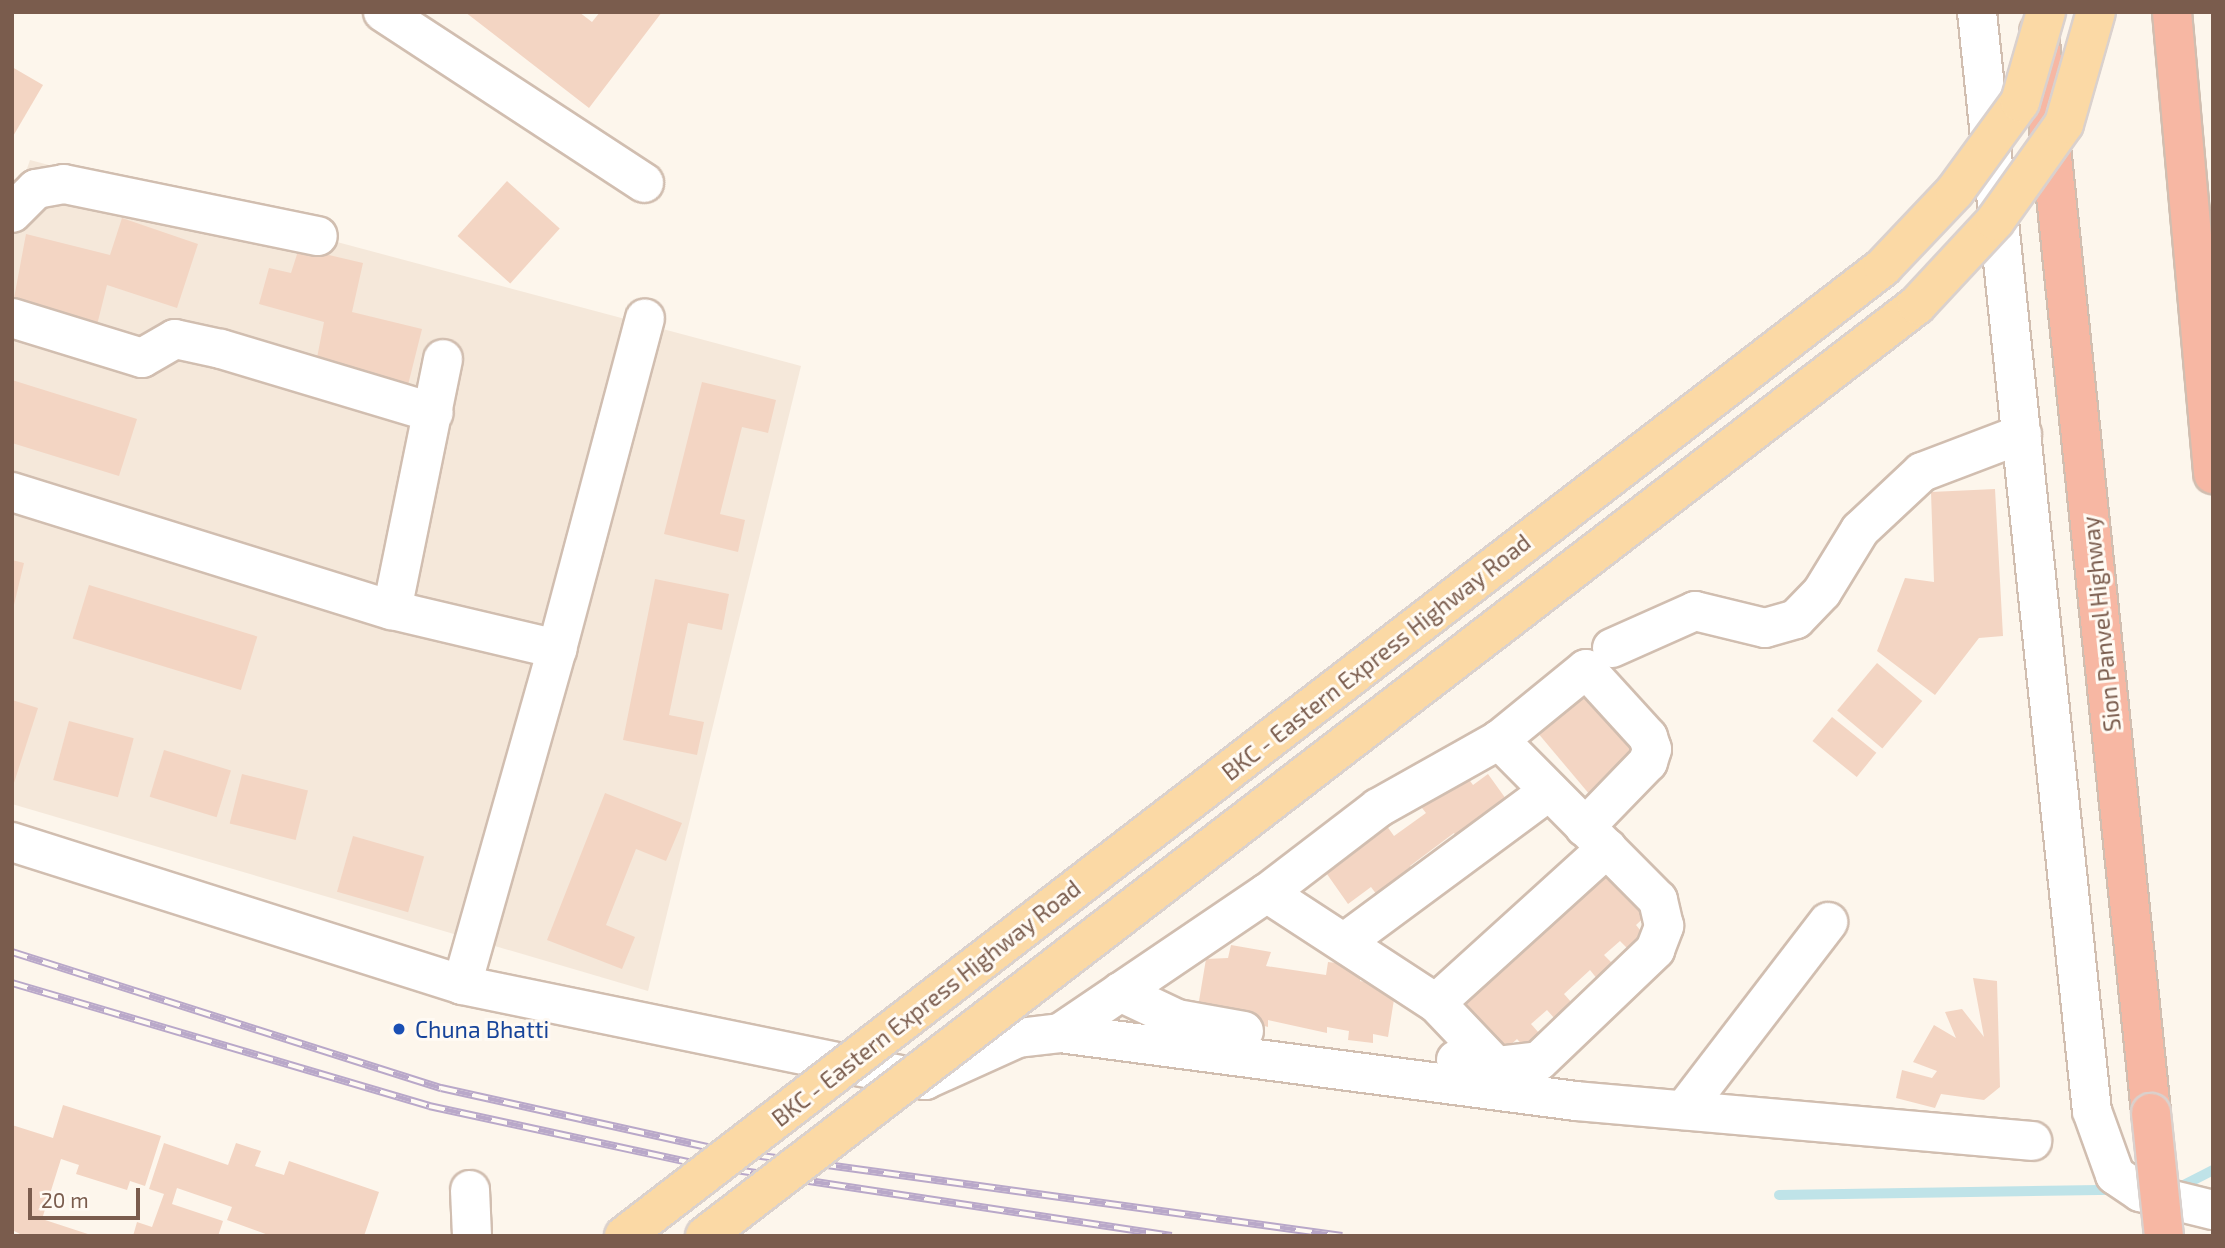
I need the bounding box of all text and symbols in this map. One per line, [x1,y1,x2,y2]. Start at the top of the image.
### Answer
street label: Sion Panvel Highway [2076,515,2126,733]
street label: BKC - Eastern Express Highway Road [1216,528,1536,786]
street label: BKC - Eastern Express Highway Road [766,874,1086,1132]
place label: Chuna Bhatti [415,1015,549,1043]
marker: Chuna Bhatti [389,1019,409,1039]
scale bar [32,1174,144,1218]
text: 20 m [41,1187,89,1212]

